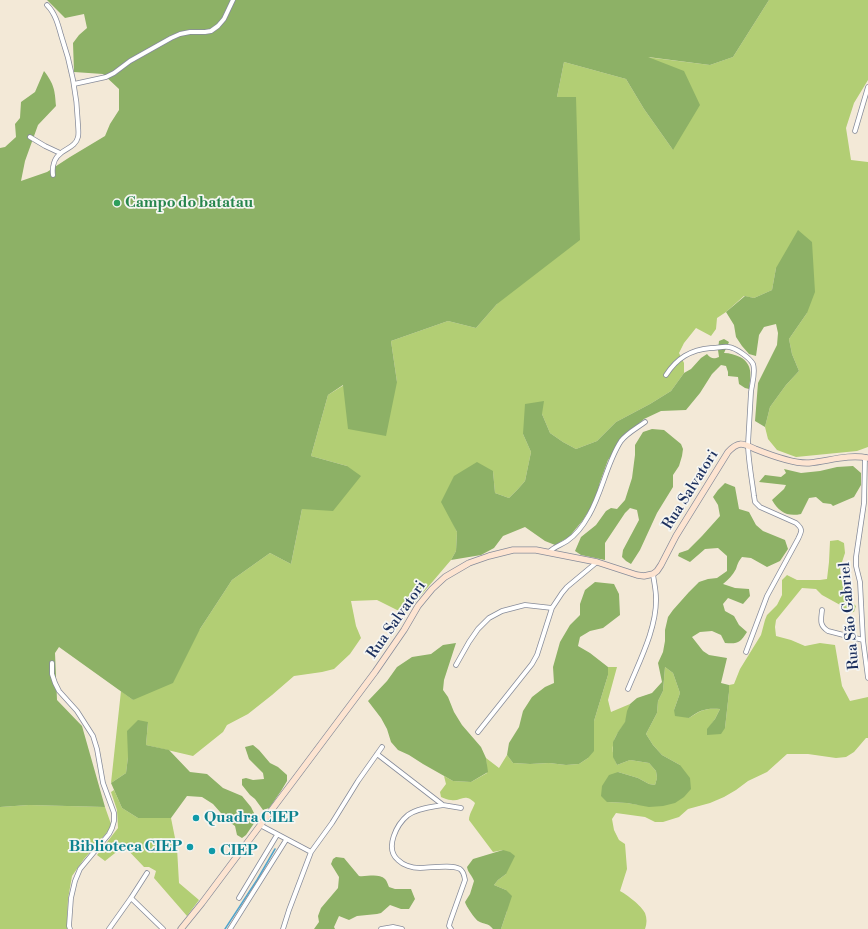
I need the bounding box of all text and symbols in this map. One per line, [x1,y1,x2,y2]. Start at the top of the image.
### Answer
place label: Campo do batatau [125,194,253,212]
marker: Campo do batatau [112,198,122,208]
street label: Rua Salvatori [659,447,723,533]
street label: Rua São Gabriel [836,561,864,671]
street label: Rua Salvatori [364,578,430,662]
place label: Quadra CIEP [204,809,298,827]
marker: Quadra CIEP [191,813,201,823]
place label: Biblioteca CIEP [69,838,182,856]
marker: Biblioteca CIEP [185,842,195,852]
place label: CIEP [220,842,257,860]
marker: CIEP [207,846,217,856]

